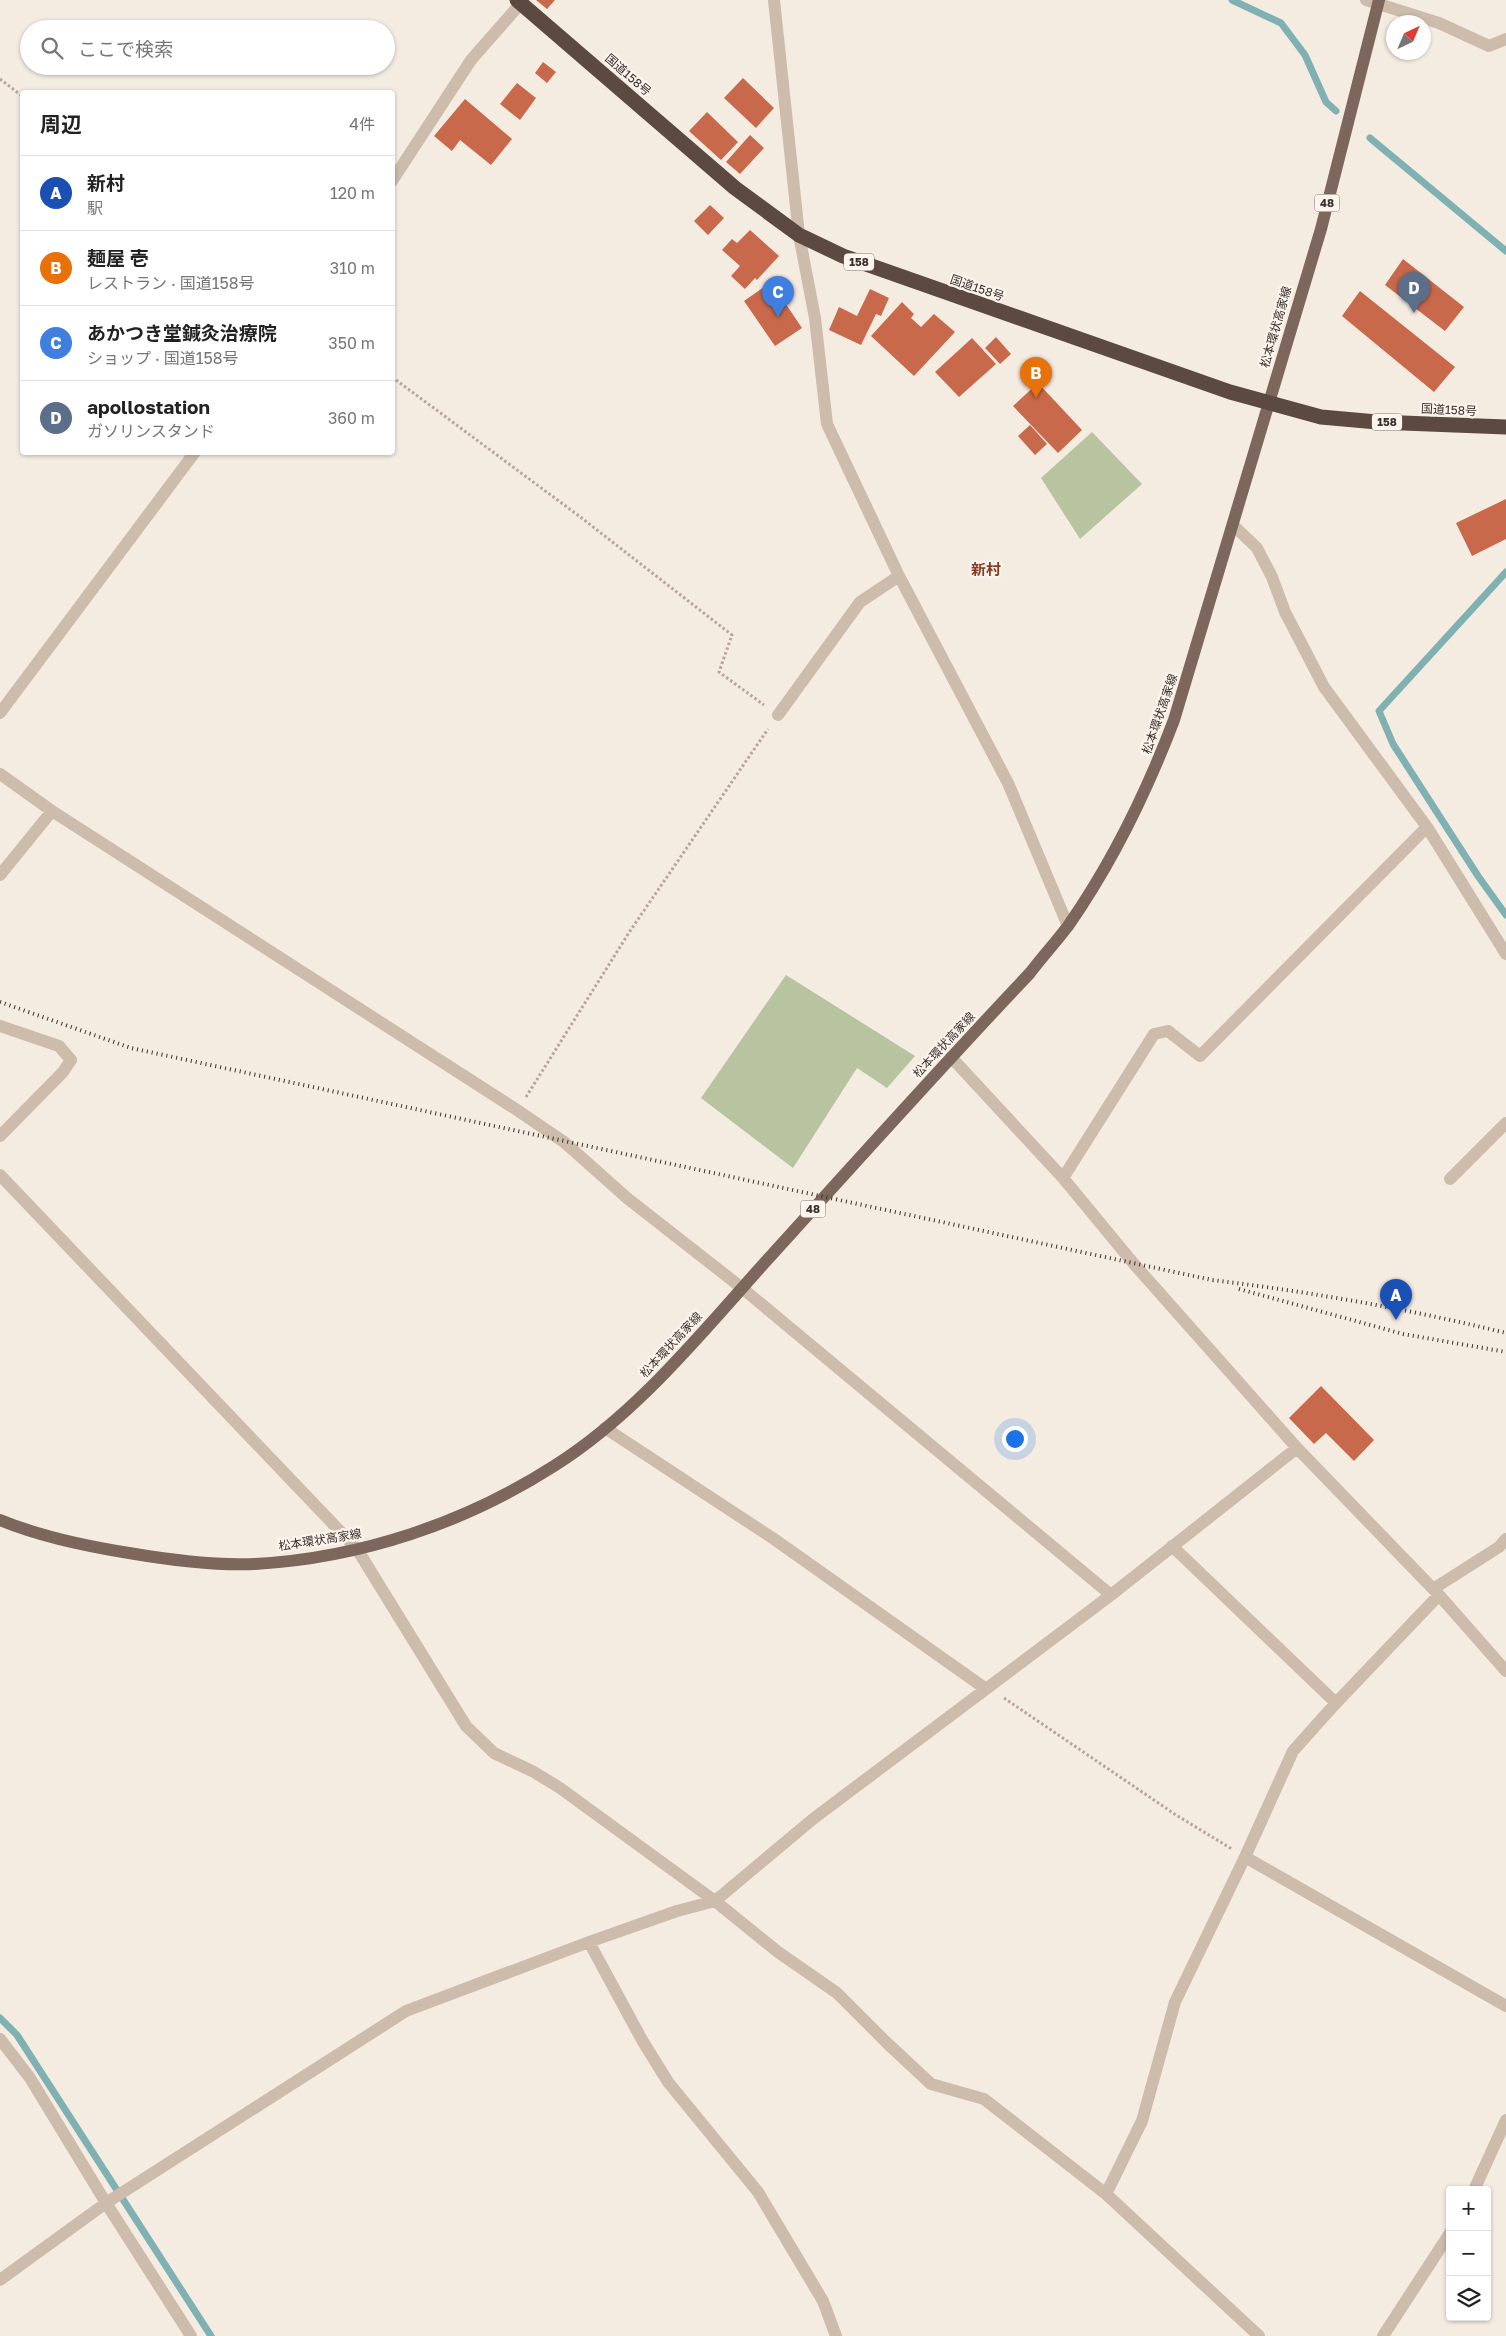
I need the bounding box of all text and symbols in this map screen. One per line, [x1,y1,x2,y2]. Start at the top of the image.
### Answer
north arrow [1386,15,1431,60]
search box [20,20,395,75]
icon: search [38,34,66,62]
text: ここで検索 [78,37,173,60]
street label: 国道158号 [602,51,654,99]
text: 周辺 [40,111,82,137]
text: 4件 [349,114,375,134]
text: 新村 [87,171,125,194]
text: A [50,183,62,203]
text: 120 m [330,183,375,203]
road number: 48 [1314,194,1340,212]
text: 駅 [87,198,103,218]
text: 麺屋 壱 [87,246,149,269]
road number: 158 [844,253,874,270]
text: B [50,258,62,278]
text: 310 m [330,258,375,278]
street label: 国道158号 [948,271,1006,304]
pin: D [1398,272,1430,313]
text: レストラン · 国道158号 [87,273,255,293]
pin: C [762,276,794,317]
street label: 松本環状高家線 [1257,284,1294,369]
text: あかつき堂鍼灸治療院 [87,321,277,344]
text: C [50,333,62,353]
text: 350 m [328,333,375,353]
text: ショップ · 国道158号 [87,348,239,368]
pin: B [1020,357,1052,398]
text: apollostation [87,395,210,418]
street label: 国道158号 [1421,401,1477,418]
text: D [50,408,62,428]
text: 360 m [328,408,375,428]
road number: 158 [1372,414,1402,431]
text: ガソリンスタンド [87,421,215,441]
district label: 新村 [971,560,1001,578]
street label: 松本環状高家線 [1139,672,1180,756]
street label: 松本環状高家線 [909,1009,978,1080]
road number: 48 [800,1200,826,1218]
pin: A [1380,1279,1412,1320]
street label: 松本環状高家線 [636,1309,705,1380]
your location [1002,1426,1028,1452]
street label: 松本環状高家線 [277,1526,363,1553]
map controls [1446,2186,1491,2321]
button: + [1446,2186,1491,2231]
button: − [1446,2231,1491,2276]
button: layers [1446,2276,1491,2321]

